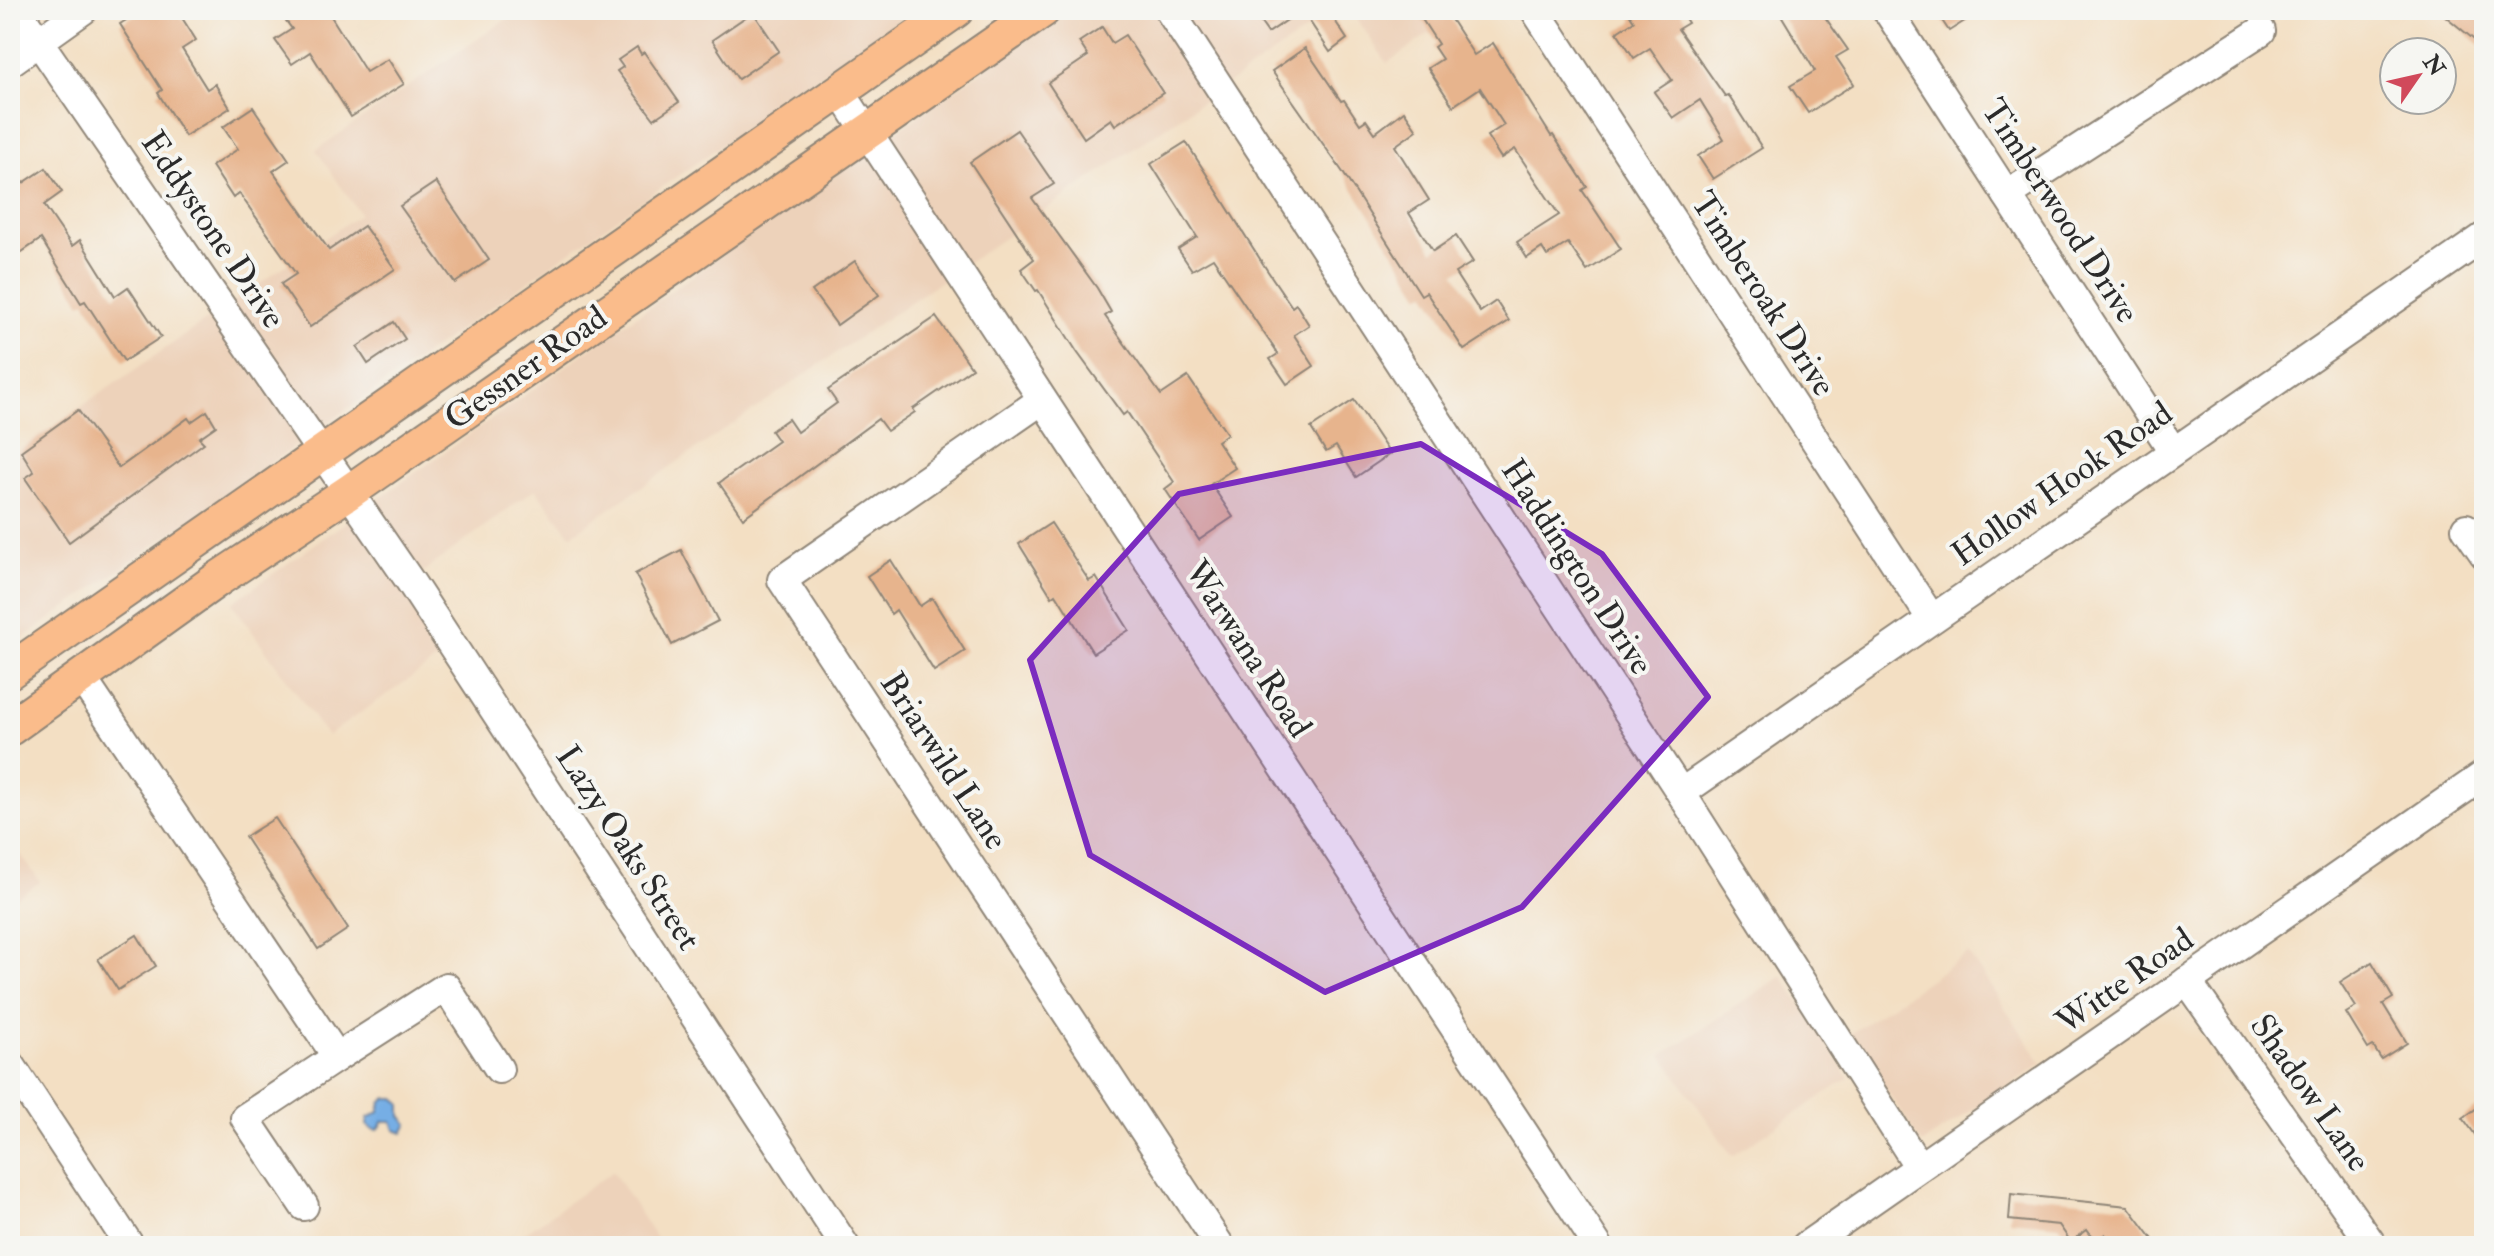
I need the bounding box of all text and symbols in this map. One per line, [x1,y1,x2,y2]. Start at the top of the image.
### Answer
north arrow [2378,36,2458,116]
text: N [2416,49,2451,82]
street label: Timberwood Drive [1971,91,2149,331]
street label: Eddystone Drive [131,123,295,337]
street label: Timberoak Drive [1681,184,1845,404]
street label: Gessner Road [436,296,616,440]
street label: Hollow Hook Road [1943,392,2181,576]
street label: Haddington Drive [1491,451,1663,683]
street label: Warwana Road [1174,551,1321,746]
street label: Briarwild Lane [871,664,1017,858]
street label: Lazy Oaks Street [546,738,710,958]
street label: Witte Road [2047,918,2202,1044]
street label: Shadow Lane [2240,1006,2380,1180]

